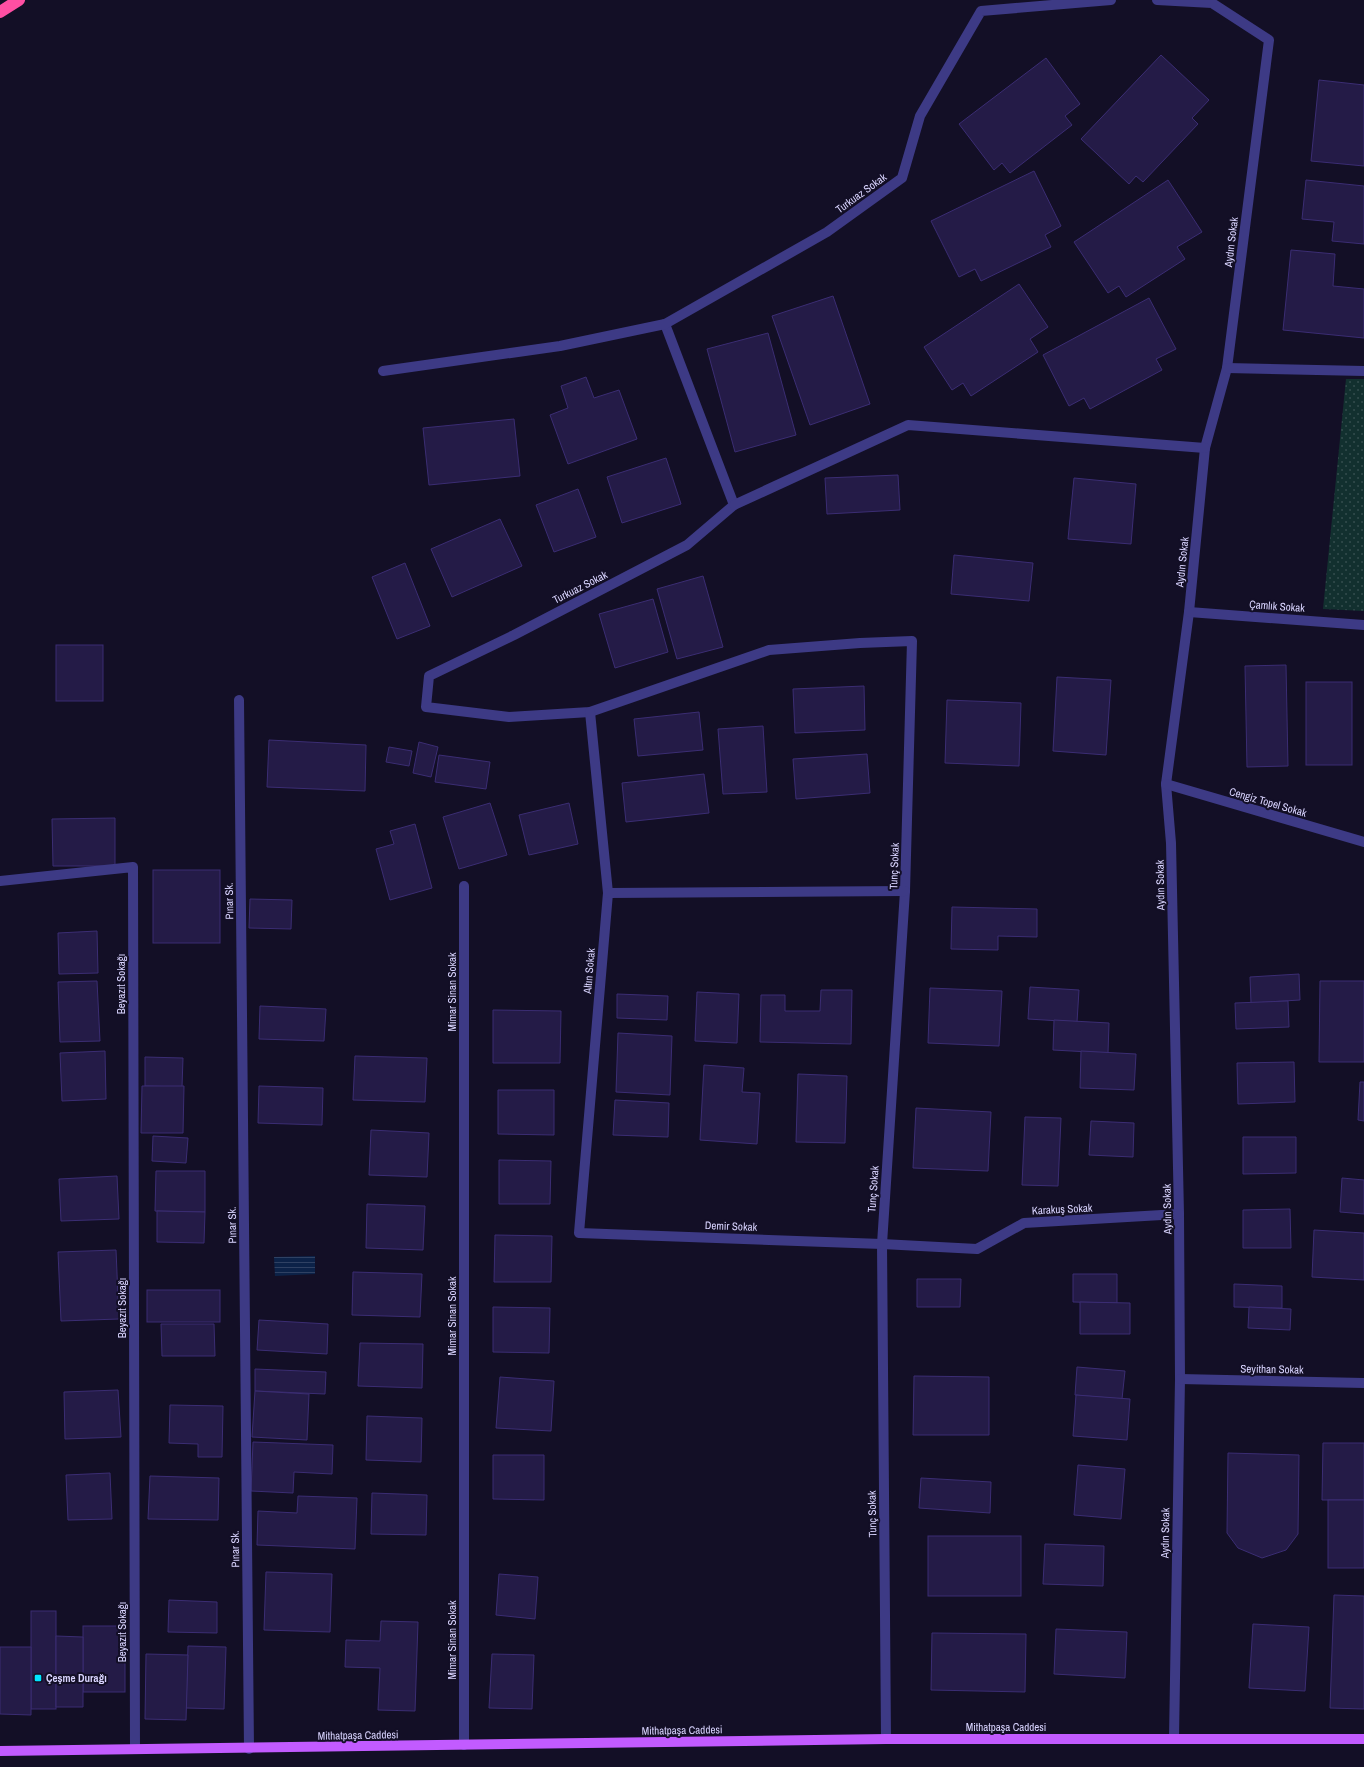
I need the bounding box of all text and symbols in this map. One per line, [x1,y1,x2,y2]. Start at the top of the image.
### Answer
street label: Turkuaz Sokak [833,170,890,216]
street label: Aydın Sokak [1221,216,1241,269]
street label: Aydın Sokak [1172,536,1192,589]
street label: Turkuaz Sokak [550,567,610,607]
street label: Çamlık Sokak [1249,597,1306,615]
street label: Cengiz Topel Sokak [1228,784,1309,820]
street label: Tunç Sokak [886,842,902,890]
street label: Aydın Sokak [1153,859,1167,911]
street label: Pınar Sk. [222,882,236,920]
street label: Altın Sokak [580,947,598,995]
street label: Mimar Sinan Sokak [445,952,459,1032]
street label: Beyazıt Sokağı [114,954,128,1014]
street label: Tunç Sokak [864,1165,882,1213]
street label: Aydın Sokak [1160,1183,1174,1235]
street label: Karakuş Sokak [1031,1200,1093,1218]
street label: Pınar Sk. [225,1206,239,1244]
street label: Demir Sokak [705,1218,758,1234]
street label: Mimar Sinan Sokak [445,1276,459,1356]
street label: Beyazıt Sokağı [115,1278,129,1338]
street label: Seyithan Sokak [1240,1361,1304,1377]
street label: Tunç Sokak [865,1490,879,1538]
street label: Aydın Sokak [1158,1507,1172,1559]
street label: Pınar Sk. [228,1530,242,1568]
street label: Mimar Sinan Sokak [445,1600,459,1680]
street label: Beyazıt Sokağı [115,1602,129,1662]
place label: Çeşme Durağı [46,1671,107,1685]
marker: Çeşme Durağı [33,1673,43,1683]
street label: Mithatpaşa Caddesi [966,1720,1046,1734]
street label: Mithatpaşa Caddesi [642,1722,722,1738]
street label: Mithatpaşa Caddesi [318,1727,398,1743]

